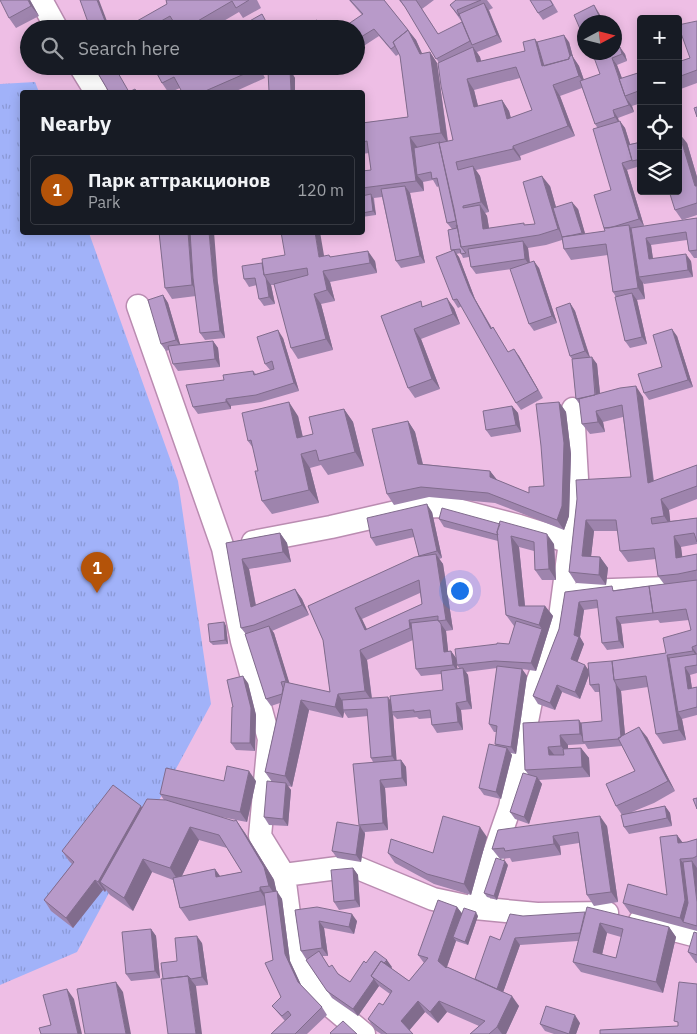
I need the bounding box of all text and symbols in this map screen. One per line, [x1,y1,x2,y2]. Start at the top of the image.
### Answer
north arrow [577,15,622,60]
map controls [637,15,682,195]
button: + [637,15,682,60]
search box [20,20,365,75]
icon: search [38,34,66,62]
text: Search here [78,36,180,60]
button: − [637,60,682,105]
button: locate [637,105,682,150]
text: Nearby [40,109,111,137]
button: layers [637,150,682,195]
text: Парк аттракционов [88,168,270,192]
text: 1 [52,180,62,200]
text: 120 m [297,180,344,200]
text: Park [88,192,120,212]
pin: 1 [81,552,113,593]
your location [447,578,473,604]

